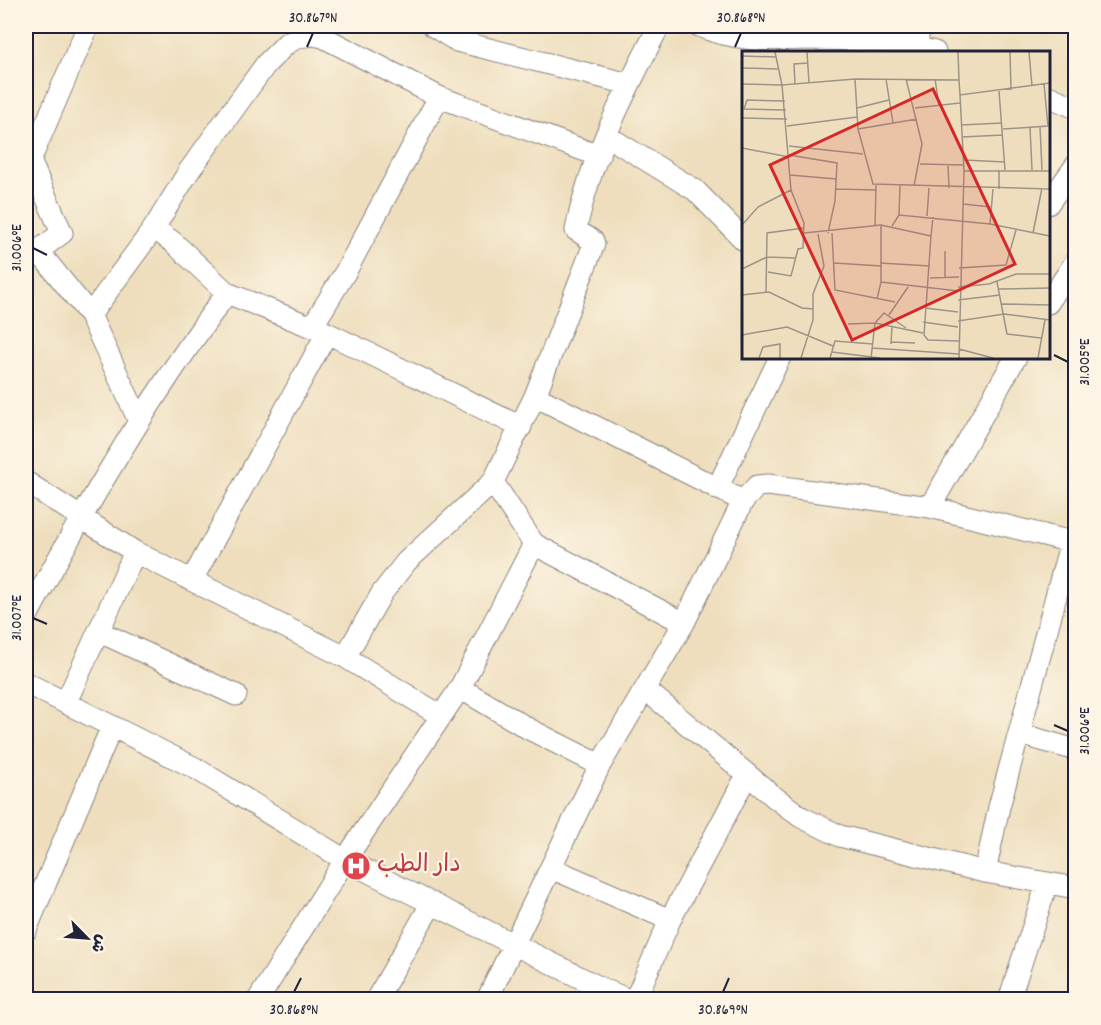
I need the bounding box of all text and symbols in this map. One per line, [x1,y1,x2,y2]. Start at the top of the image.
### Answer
text: 30.867°N [289,8,337,30]
text: 30.868°N [717,8,765,30]
inset map [742,51,1050,358]
text: 31.006°E [7,224,29,272]
text: 31.005°E [1075,338,1097,386]
text: 31.007°E [7,595,29,641]
text: 31.006°E [1075,707,1097,755]
place label: دار الطب [377,849,461,883]
hospital icon: دار الطب [340,850,372,882]
north arrow [57,908,117,968]
text: ش [84,930,112,956]
text: 30.868°N [270,1000,318,1022]
text: 30.869°N [698,1000,748,1022]

